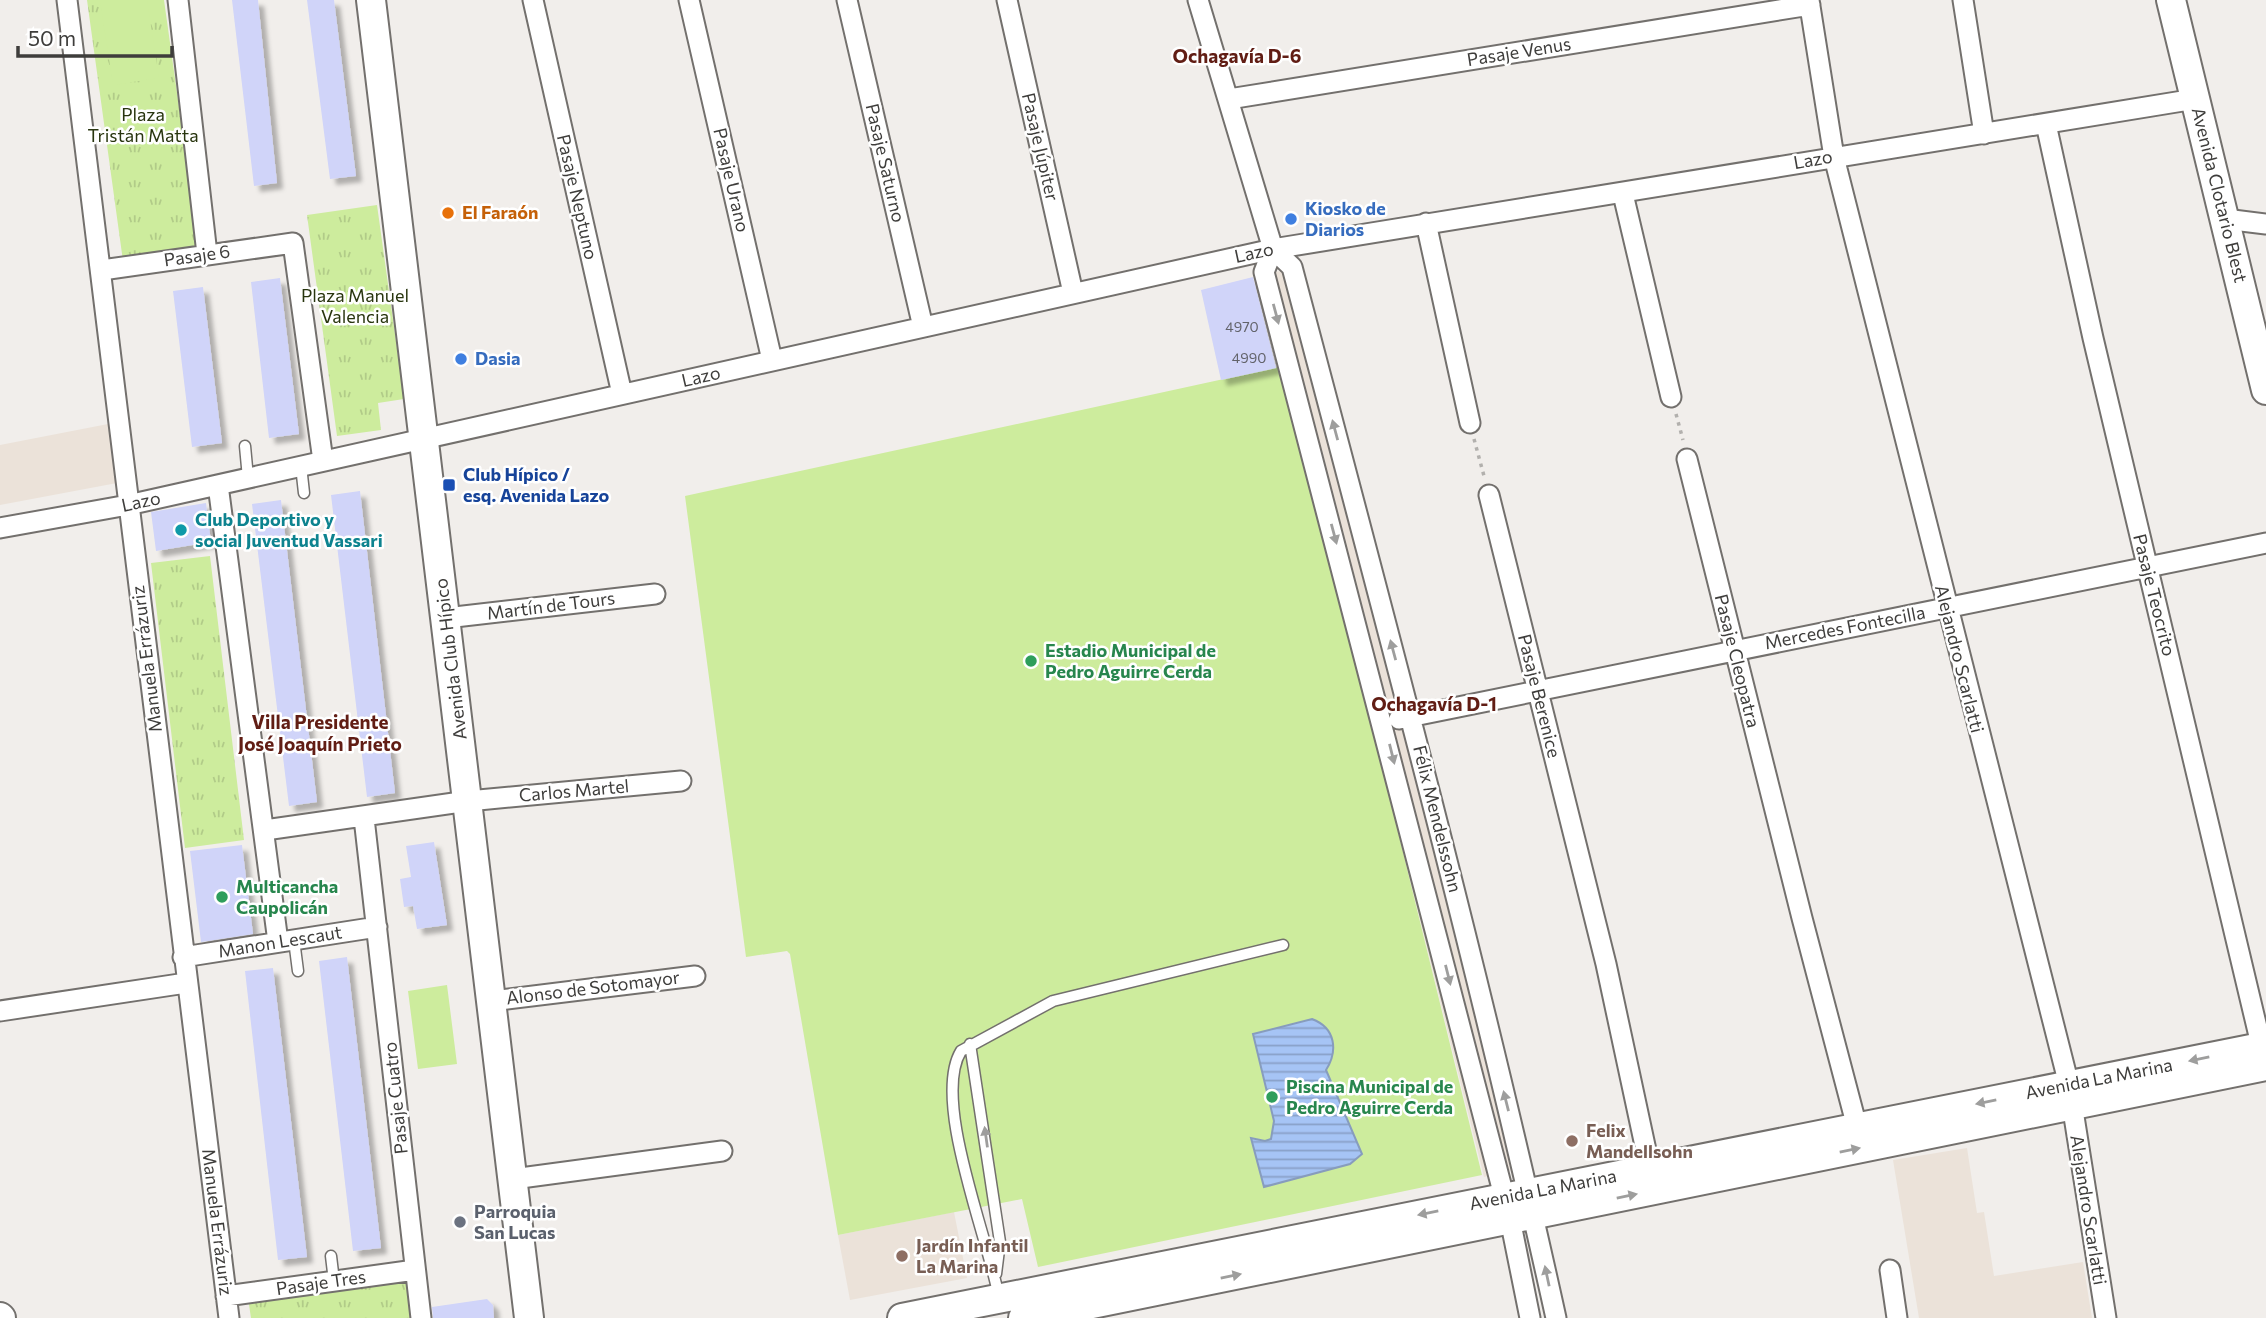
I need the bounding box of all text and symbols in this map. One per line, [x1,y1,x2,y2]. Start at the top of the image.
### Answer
scale bar [18,14,172,58]
text: 50 m [28,25,76,50]
street label: Pasaje Venus [1465,32,1572,70]
district label: Ochagavía D-6 [1173,44,1301,67]
street label: Pasaje Júpiter [1018,91,1064,203]
street label: Pasaje Saturno [862,101,910,224]
park label: Plaza Tristán Matta [87,103,199,146]
street label: Avenida Clotario Blest [2188,105,2252,285]
street label: Pasaje Urano [709,125,755,234]
street label: Pasaje Neptuno [553,132,603,262]
street label: Lazo [1792,145,1834,173]
place label: Kiosko de Diarios [1305,197,1386,240]
place label: El Faraón [462,201,539,223]
marker: El Faraón [440,205,456,221]
marker: Kiosko de Diarios [1283,211,1299,227]
street label: Lazo [1232,237,1275,267]
street label: Pasaje 6 [162,239,231,271]
park label: Plaza Manuel Valencia [301,284,409,327]
one-way arrow [1271,304,1282,326]
house number: 4970 [1225,318,1259,335]
place label: Dasia [475,347,521,369]
house number: 4990 [1232,349,1266,366]
marker: Dasia [453,351,469,367]
street label: Lazo [679,361,722,391]
one-way arrow [1329,419,1340,441]
place label: Club Hípico / esq. Avenida Lazo [463,463,610,506]
marker: Club Hípico / esq. Avenida Lazo [441,477,457,493]
street label: Lazo [119,486,162,516]
place label: Club Deportivo y social Juventud Vassari [195,508,383,551]
marker: Club Deportivo y social Juventud Vassari [173,522,189,538]
one-way arrow [1329,524,1340,546]
street label: Pasaje Teocrito [2129,531,2181,658]
street label: Avenida Club Hípico [429,577,471,741]
street label: Alejandro Scarlatti [1931,582,1989,735]
street label: Manuela Errázuriz [126,584,166,734]
street label: Martín de Tours [486,586,616,624]
street label: Pasaje Cleopatra [1711,592,1765,730]
street label: Mercedes Fontecilla [1763,601,1927,653]
street label: Pasaje Berenice [1514,632,1566,760]
place label: Estadio Municipal de Pedro Aguirre Cerda [1045,639,1216,682]
one-way arrow [1387,639,1398,661]
marker: Estadio Municipal de Pedro Aguirre Cerda [1023,653,1039,669]
district label: Ochagavía D-1 [1371,692,1497,715]
district label: Villa Presidente José Joaquín Prieto [238,710,402,755]
one-way arrow [1387,743,1398,765]
street label: Félix Mendelssohn [1409,743,1467,895]
street label: Carlos Martel [518,774,630,806]
place label: Multicancha Caupolicán [236,875,338,918]
marker: Multicancha Caupolicán [214,889,230,905]
street label: Manon Lescaut [216,920,343,962]
one-way arrow [1443,964,1454,986]
street label: Alonso de Sotomayor [505,965,681,1009]
street label: Pasaje Cuatro [378,1041,412,1155]
street label: Avenida La Marina [2023,1053,2174,1103]
one-way arrow [2188,1054,2210,1065]
place label: Piscina Municipal de Pedro Aguirre Cerda [1286,1075,1453,1118]
marker: Piscina Municipal de Pedro Aguirre Cerda [1264,1089,1280,1105]
one-way arrow [1501,1089,1512,1111]
one-way arrow [1975,1096,1997,1107]
place label: Felix Mandellsohn [1586,1119,1693,1162]
one-way arrow [980,1125,991,1147]
marker: Felix Mandellsohn [1564,1133,1580,1149]
street label: Alejandro Scarlatti [2066,1133,2112,1286]
one-way arrow [1839,1145,1861,1156]
street label: Manuela Errázuriz [198,1147,238,1297]
street label: Avenida La Marina [1467,1164,1618,1214]
one-way arrow [1616,1190,1638,1201]
place label: Parroquia San Lucas [474,1200,556,1243]
one-way arrow [1417,1208,1439,1219]
marker: Parroquia San Lucas [452,1214,468,1230]
place label: Jardín Infantil La Marina [916,1234,1029,1277]
marker: Jardín Infantil La Marina [894,1248,910,1264]
street label: Pasaje Tres [275,1265,367,1299]
one-way arrow [1542,1265,1553,1287]
one-way arrow [1220,1270,1242,1281]

